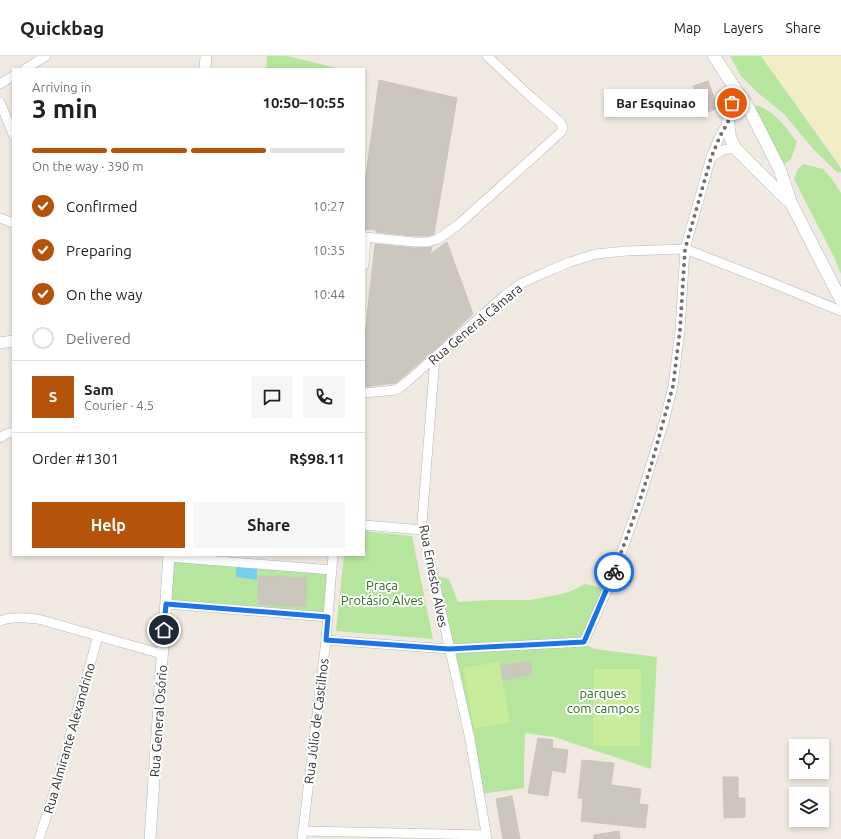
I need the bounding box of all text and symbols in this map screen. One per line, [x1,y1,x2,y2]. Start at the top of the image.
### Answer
text: Quickbag [20,17,104,39]
text: Map [674,20,701,36]
text: Layers [723,20,763,36]
text: Share [785,20,821,36]
text: Arriving in [32,80,91,94]
pin [715,86,749,120]
callout: Bar Esquinao [604,89,708,117]
icon: bag [721,92,743,114]
text: 3 min [32,94,98,123]
text: 10:50–10:55 [262,94,345,111]
text: Bar Esquinao [616,96,696,110]
text: On the way · 390 m [32,159,144,173]
icon: check [32,195,54,217]
text: Confirmed [66,198,138,215]
text: 10:27 [312,199,345,213]
icon: check [32,239,54,261]
text: Preparing [66,242,132,259]
text: 10:35 [312,243,345,257]
street label: Rua General Câmara [425,281,525,367]
icon: check [32,283,54,305]
text: On the way [66,286,142,303]
text: 10:44 [312,287,345,301]
text: Delivered [66,330,131,347]
button: chat [251,376,293,418]
button: phone [303,376,345,418]
text: Sam [84,381,114,398]
text: S [49,388,57,405]
text: Courier · 4.5 [84,398,154,412]
text: Order #1301 [32,450,119,467]
text: R$98.11 [289,450,345,467]
button: Help [32,502,185,548]
button: Share [193,502,345,548]
street label: Rua Ernesto Alves [417,523,451,629]
courier [594,552,634,592]
icon: bike [603,561,625,583]
park label: Praça Protásio Alves [341,578,424,607]
pin [147,613,181,647]
icon: home [153,619,175,641]
street label: Rua Júlio de Castilhos [301,657,331,785]
street label: Rua Almirante Alexandrino [41,661,97,815]
street label: Rua General Osório [147,664,169,778]
park label: parques com campos [567,686,640,715]
map controls [789,739,829,827]
button: locate [789,739,829,779]
button: layers [789,787,829,827]

